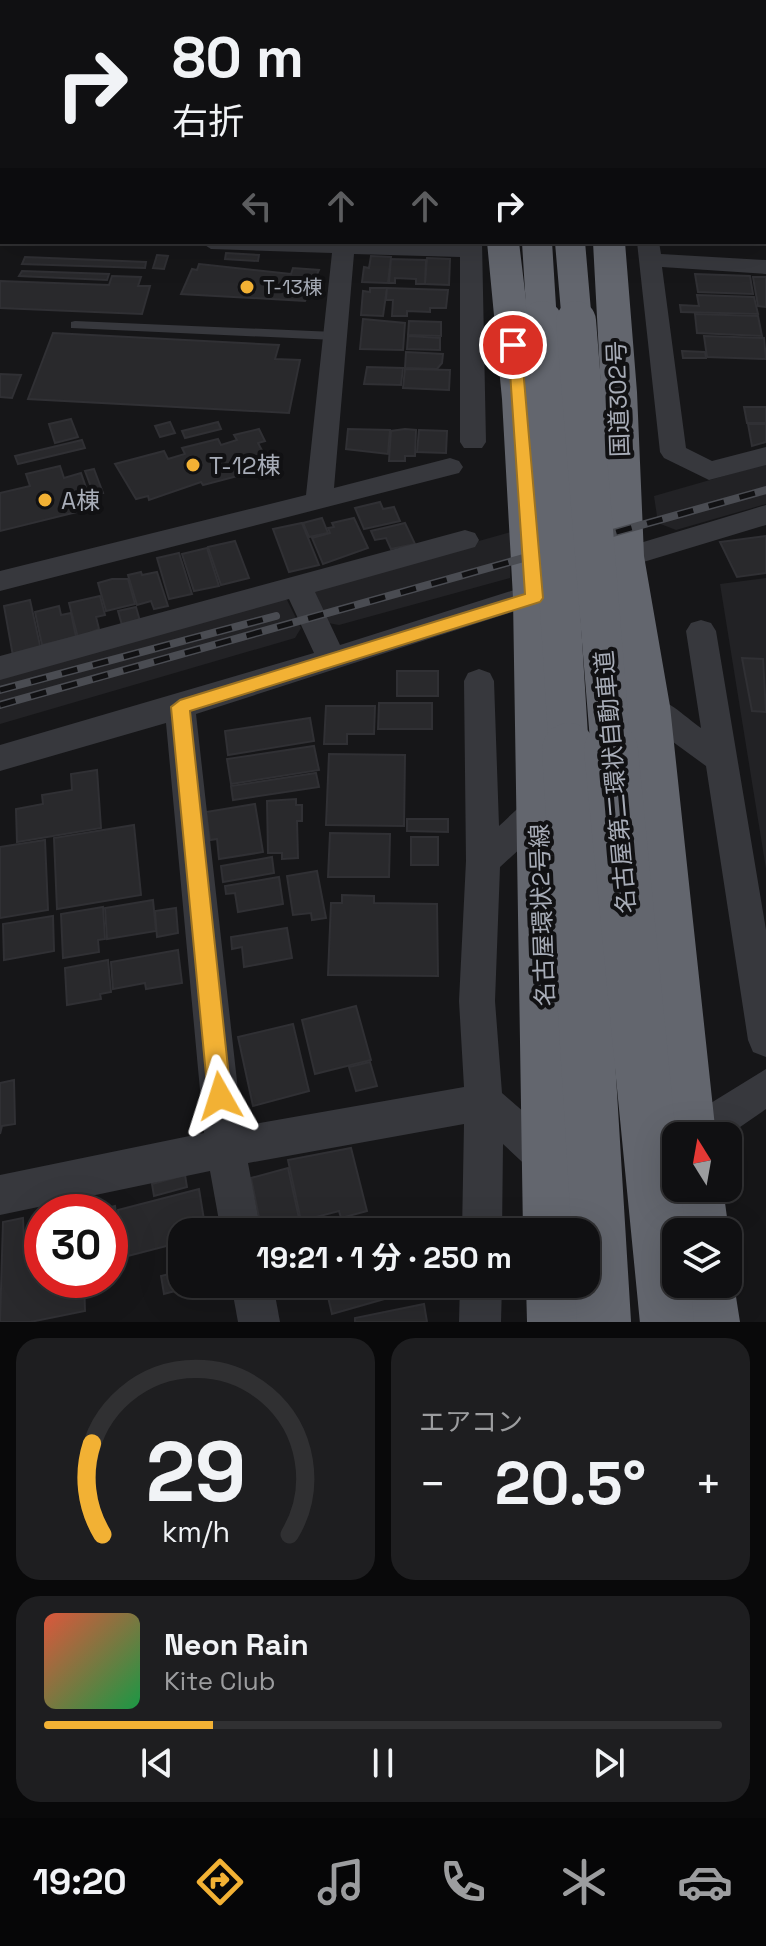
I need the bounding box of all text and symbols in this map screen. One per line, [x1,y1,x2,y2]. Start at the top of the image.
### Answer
text: 80 m [172,22,304,93]
icon: right [40,32,144,136]
text: 右折 [172,99,244,145]
icon: left [235,184,279,228]
icon: ahead [319,184,363,228]
icon: ahead [403,184,447,228]
icon: right [487,184,531,228]
place label: T-13棟 [263,274,323,300]
marker: T-13棟 [238,278,256,296]
pin [479,311,547,379]
icon: arrive [491,323,535,367]
street label: 国道302号 [600,340,636,458]
place label: T-12棟 [209,450,281,481]
marker: T-12棟 [184,456,202,474]
place label: A棟 [61,485,100,516]
marker: A棟 [36,491,54,509]
street label: 名古屋第二環状自動車道 [588,649,642,915]
street label: 名古屋環状2号線 [523,823,561,1007]
position arrow [178,1054,262,1138]
north arrow [662,1122,742,1202]
map controls [662,1122,742,1298]
speed limit sign: 30 [24,1194,128,1298]
button: layers [662,1218,742,1298]
text: 19:21 · 1 分 · 250 m [256,1238,512,1277]
text: エアコン [419,1405,523,1439]
text: 29 [145,1419,246,1525]
text: 20.5° [495,1445,646,1522]
text: − [419,1456,446,1512]
text: + [695,1456,722,1512]
text: km/h [161,1514,230,1550]
text: Neon Rain [164,1625,309,1664]
text: Kite Club [164,1664,276,1698]
icon: previous [135,1741,179,1785]
icon: pause [361,1741,405,1785]
icon: next [587,1741,631,1785]
icon: directions [192,1854,248,1910]
icon: music [313,1854,369,1910]
icon: phone [435,1854,491,1910]
icon: climate [556,1854,612,1910]
icon: car [677,1854,733,1910]
text: 19:20 [33,1859,127,1905]

